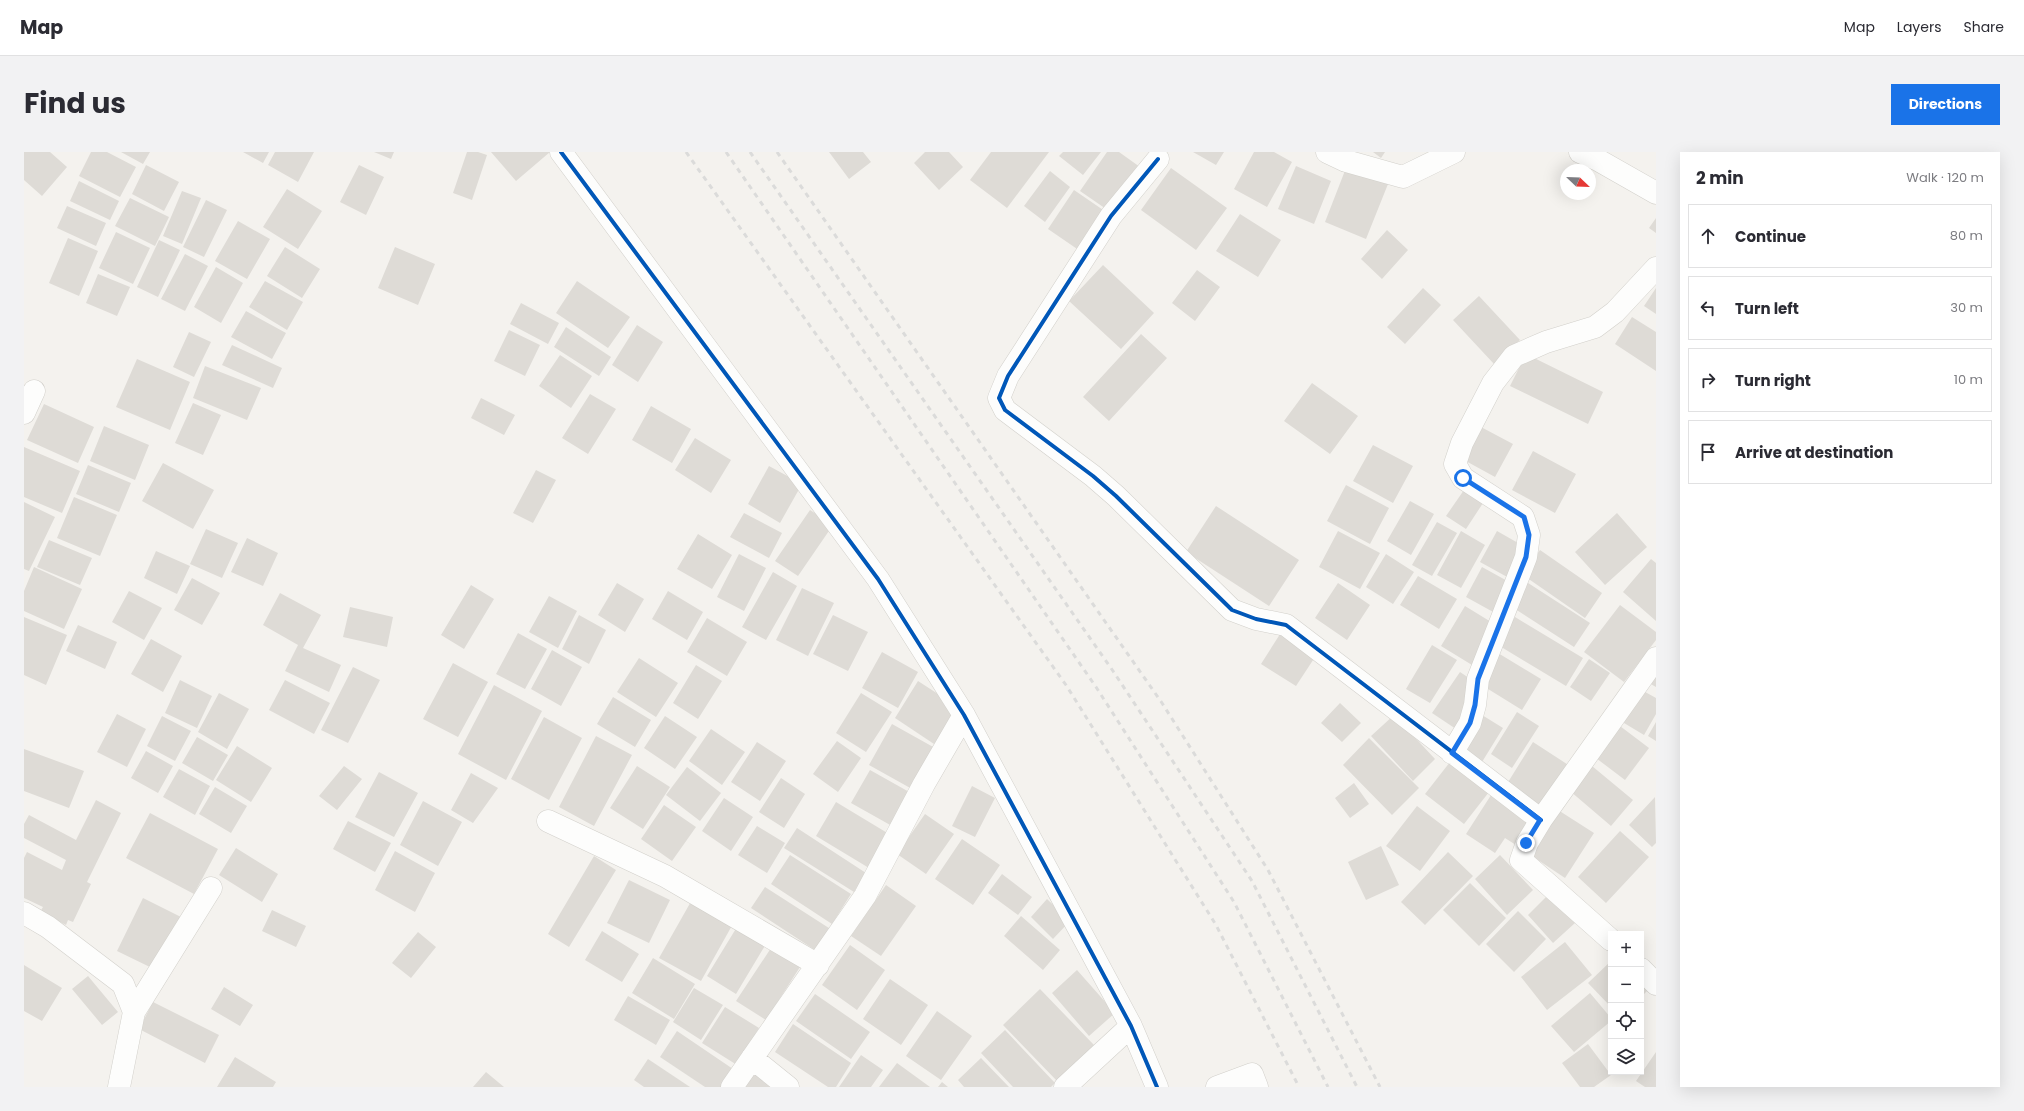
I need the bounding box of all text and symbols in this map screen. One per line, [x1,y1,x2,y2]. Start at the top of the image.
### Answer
text: Map [20,14,63,41]
text: Map [1844,17,1875,37]
text: Layers [1897,17,1941,37]
text: Share [1963,17,2004,37]
text: Find us [24,84,126,123]
button: Directions [1891,84,2000,125]
north arrow [1560,164,1596,200]
text: 2 min [1696,166,1744,190]
text: Walk · 120 m [1906,168,1984,187]
icon: ahead [1697,225,1719,247]
text: Continue [1735,226,1806,247]
text: 80 m [1950,226,1983,245]
icon: left [1697,297,1719,319]
text: Turn left [1735,298,1799,319]
text: 30 m [1950,298,1983,317]
icon: right [1697,369,1719,391]
text: Turn right [1735,370,1811,391]
text: 10 m [1954,370,1983,389]
icon: arrive [1697,441,1719,463]
text: Arrive at destination [1735,442,1893,463]
route start [1454,469,1472,487]
route end [1517,834,1535,852]
map controls [1608,931,1644,1075]
button: + [1608,931,1644,967]
button: − [1608,967,1644,1003]
button: locate [1608,1003,1644,1039]
button: layers [1608,1039,1644,1075]

